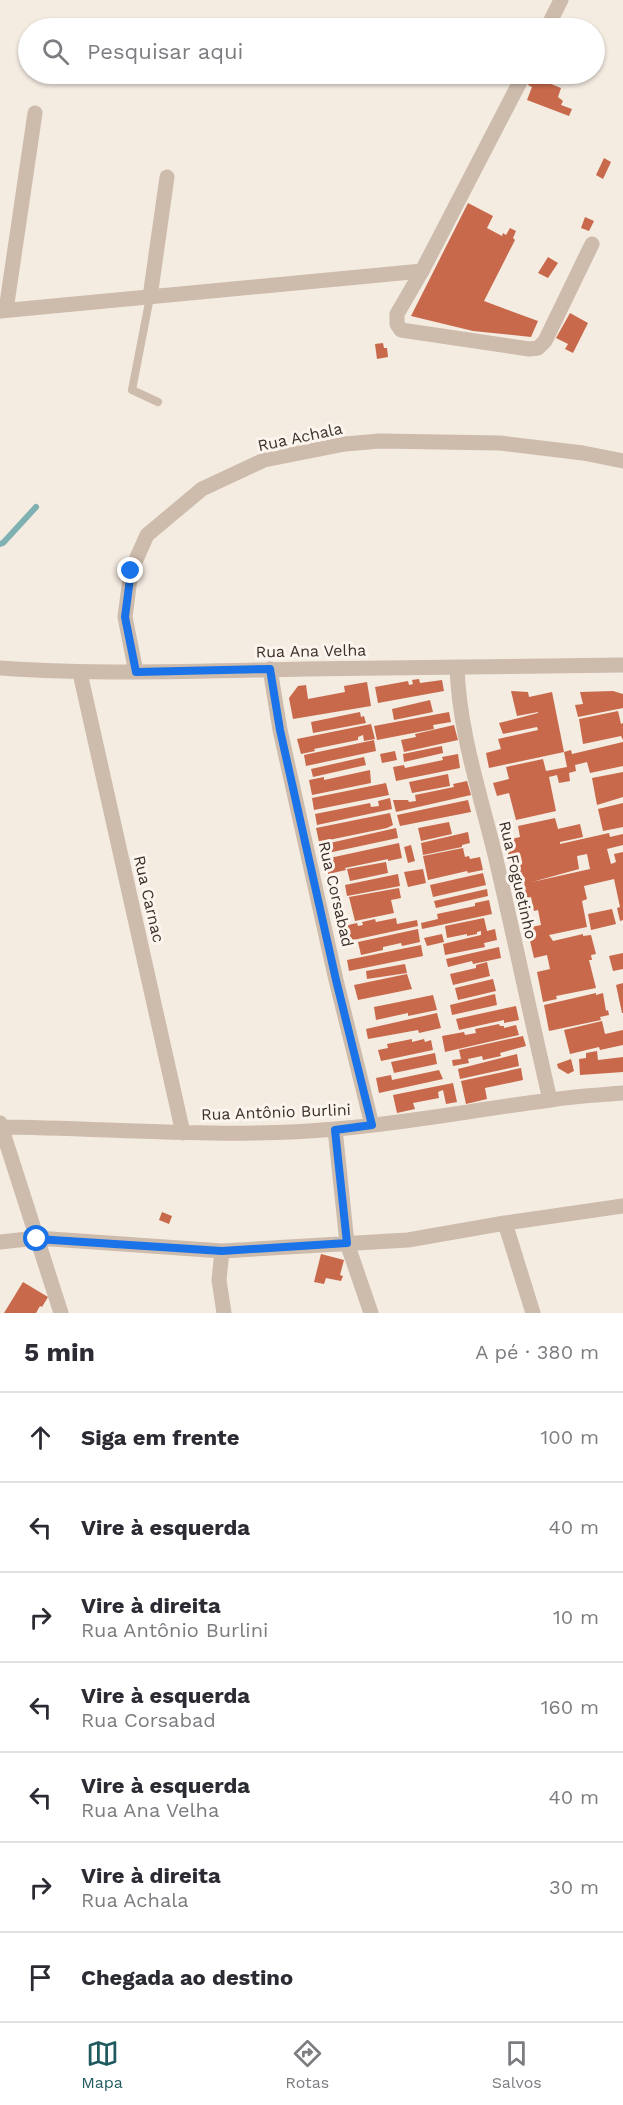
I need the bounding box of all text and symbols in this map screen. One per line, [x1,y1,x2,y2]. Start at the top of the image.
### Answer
search box [18,18,605,84]
icon: search [39,35,72,68]
text: Pesquisar aqui [87,39,243,64]
street label: Rua Achala [256,419,344,455]
route end [117,557,143,583]
street label: Rua Ana Velha [256,641,366,661]
street label: Rua Foguetinho [495,819,541,941]
street label: Rua Corsabad [315,839,357,949]
street label: Rua Carnac [130,854,168,945]
street label: Rua Antônio Burlini [201,1100,351,1124]
route start [23,1225,49,1251]
text: 5 min [24,1337,95,1367]
text: A pé · 380 m [475,1340,599,1364]
icon: ahead [24,1421,57,1454]
text: Siga em frente [81,1425,239,1450]
text: 100 m [540,1425,599,1449]
icon: left [24,1511,57,1544]
text: Vire à esquerda [81,1515,250,1540]
text: 40 m [548,1515,599,1539]
text: Vire à direita [81,1593,221,1618]
icon: right [24,1601,57,1634]
text: 10 m [553,1605,599,1629]
text: Rua Antônio Burlini [81,1618,268,1642]
text: Vire à esquerda [81,1683,250,1708]
icon: left [24,1691,57,1724]
text: 160 m [541,1695,599,1719]
text: Rua Corsabad [81,1708,216,1732]
text: Vire à esquerda [81,1773,250,1798]
icon: left [24,1781,57,1814]
text: 40 m [548,1785,599,1809]
text: Rua Ana Velha [81,1798,219,1822]
text: Vire à direita [81,1863,221,1888]
icon: right [24,1871,57,1904]
text: 30 m [549,1875,599,1899]
text: Rua Achala [81,1888,189,1912]
icon: arrive [24,1961,57,1994]
text: Chegada ao destino [81,1965,293,1990]
tab: Mapa [81,2037,123,2092]
tab: Rotas [285,2037,329,2092]
tab: Salvos [492,2037,542,2092]

